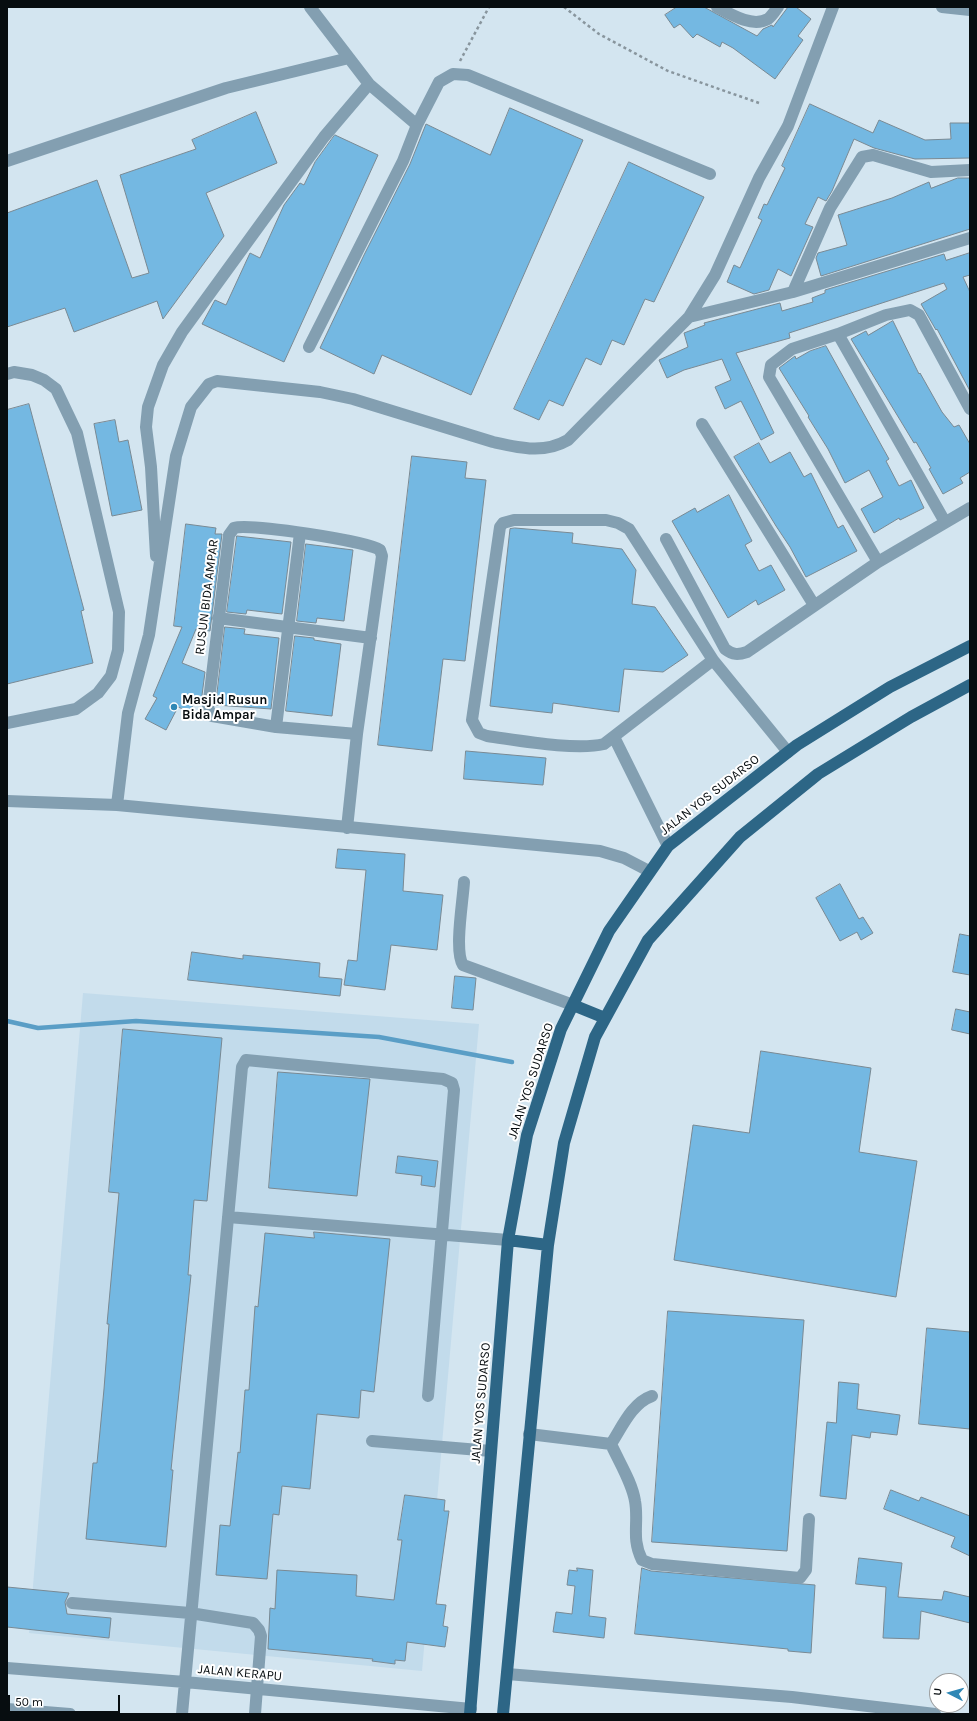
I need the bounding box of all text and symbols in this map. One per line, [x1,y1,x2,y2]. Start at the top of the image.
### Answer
street label: RUSUN BIDA AMPAR [192,538,222,656]
place label: Masjid Rusun Bida Ampar [182,692,267,723]
marker: Masjid Rusun Bida Ampar [169,702,179,712]
street label: JALAN YOS SUDARSO [657,752,763,838]
street label: JALAN YOS SUDARSO [505,1021,557,1141]
street label: JALAN YOS SUDARSO [468,1342,494,1464]
street label: JALAN KERAPU [197,1662,283,1684]
north arrow [929,1673,969,1713]
scale bar [10,1687,122,1713]
text: U [931,1687,944,1696]
text: 50 m [15,1695,43,1709]

